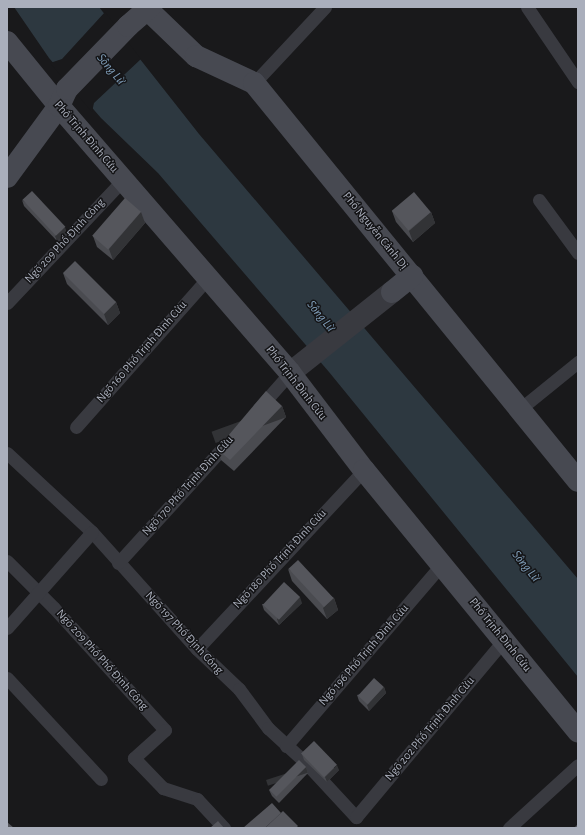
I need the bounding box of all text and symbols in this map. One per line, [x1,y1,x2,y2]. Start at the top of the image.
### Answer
water label: Sông Lừ [92,51,128,89]
street label: Phố Trịnh Đình Cửu [51,98,121,176]
street label: Phố Nguyễn Cảnh Dị [339,189,411,273]
street label: Ngõ 209 Phố Định Công [22,196,108,286]
street label: Ngõ 160 Phố Trịnh Đình Cửu [94,298,190,406]
water label: Sông Lừ [303,298,337,336]
street label: Phố Trịnh Đình Cửu [262,343,330,423]
street label: Ngõ 170 Phố Trịnh Đình Cửu [139,433,237,539]
street label: Ngõ 180 Phố Trịnh Đình Cửu [230,506,330,612]
water label: Sông Lừ [508,548,542,586]
street label: Ngõ 197 Phố Định Công [142,589,226,677]
street label: Phố Trịnh Đình Cửu [466,595,534,675]
street label: Ngõ 196 Phố Trịnh Đình Cửu [316,601,412,709]
street label: Ngõ 209 Phố Phố Định Công [53,607,151,713]
street label: Ngõ 202 Phố Trịnh Đình Cửu [382,674,478,784]

